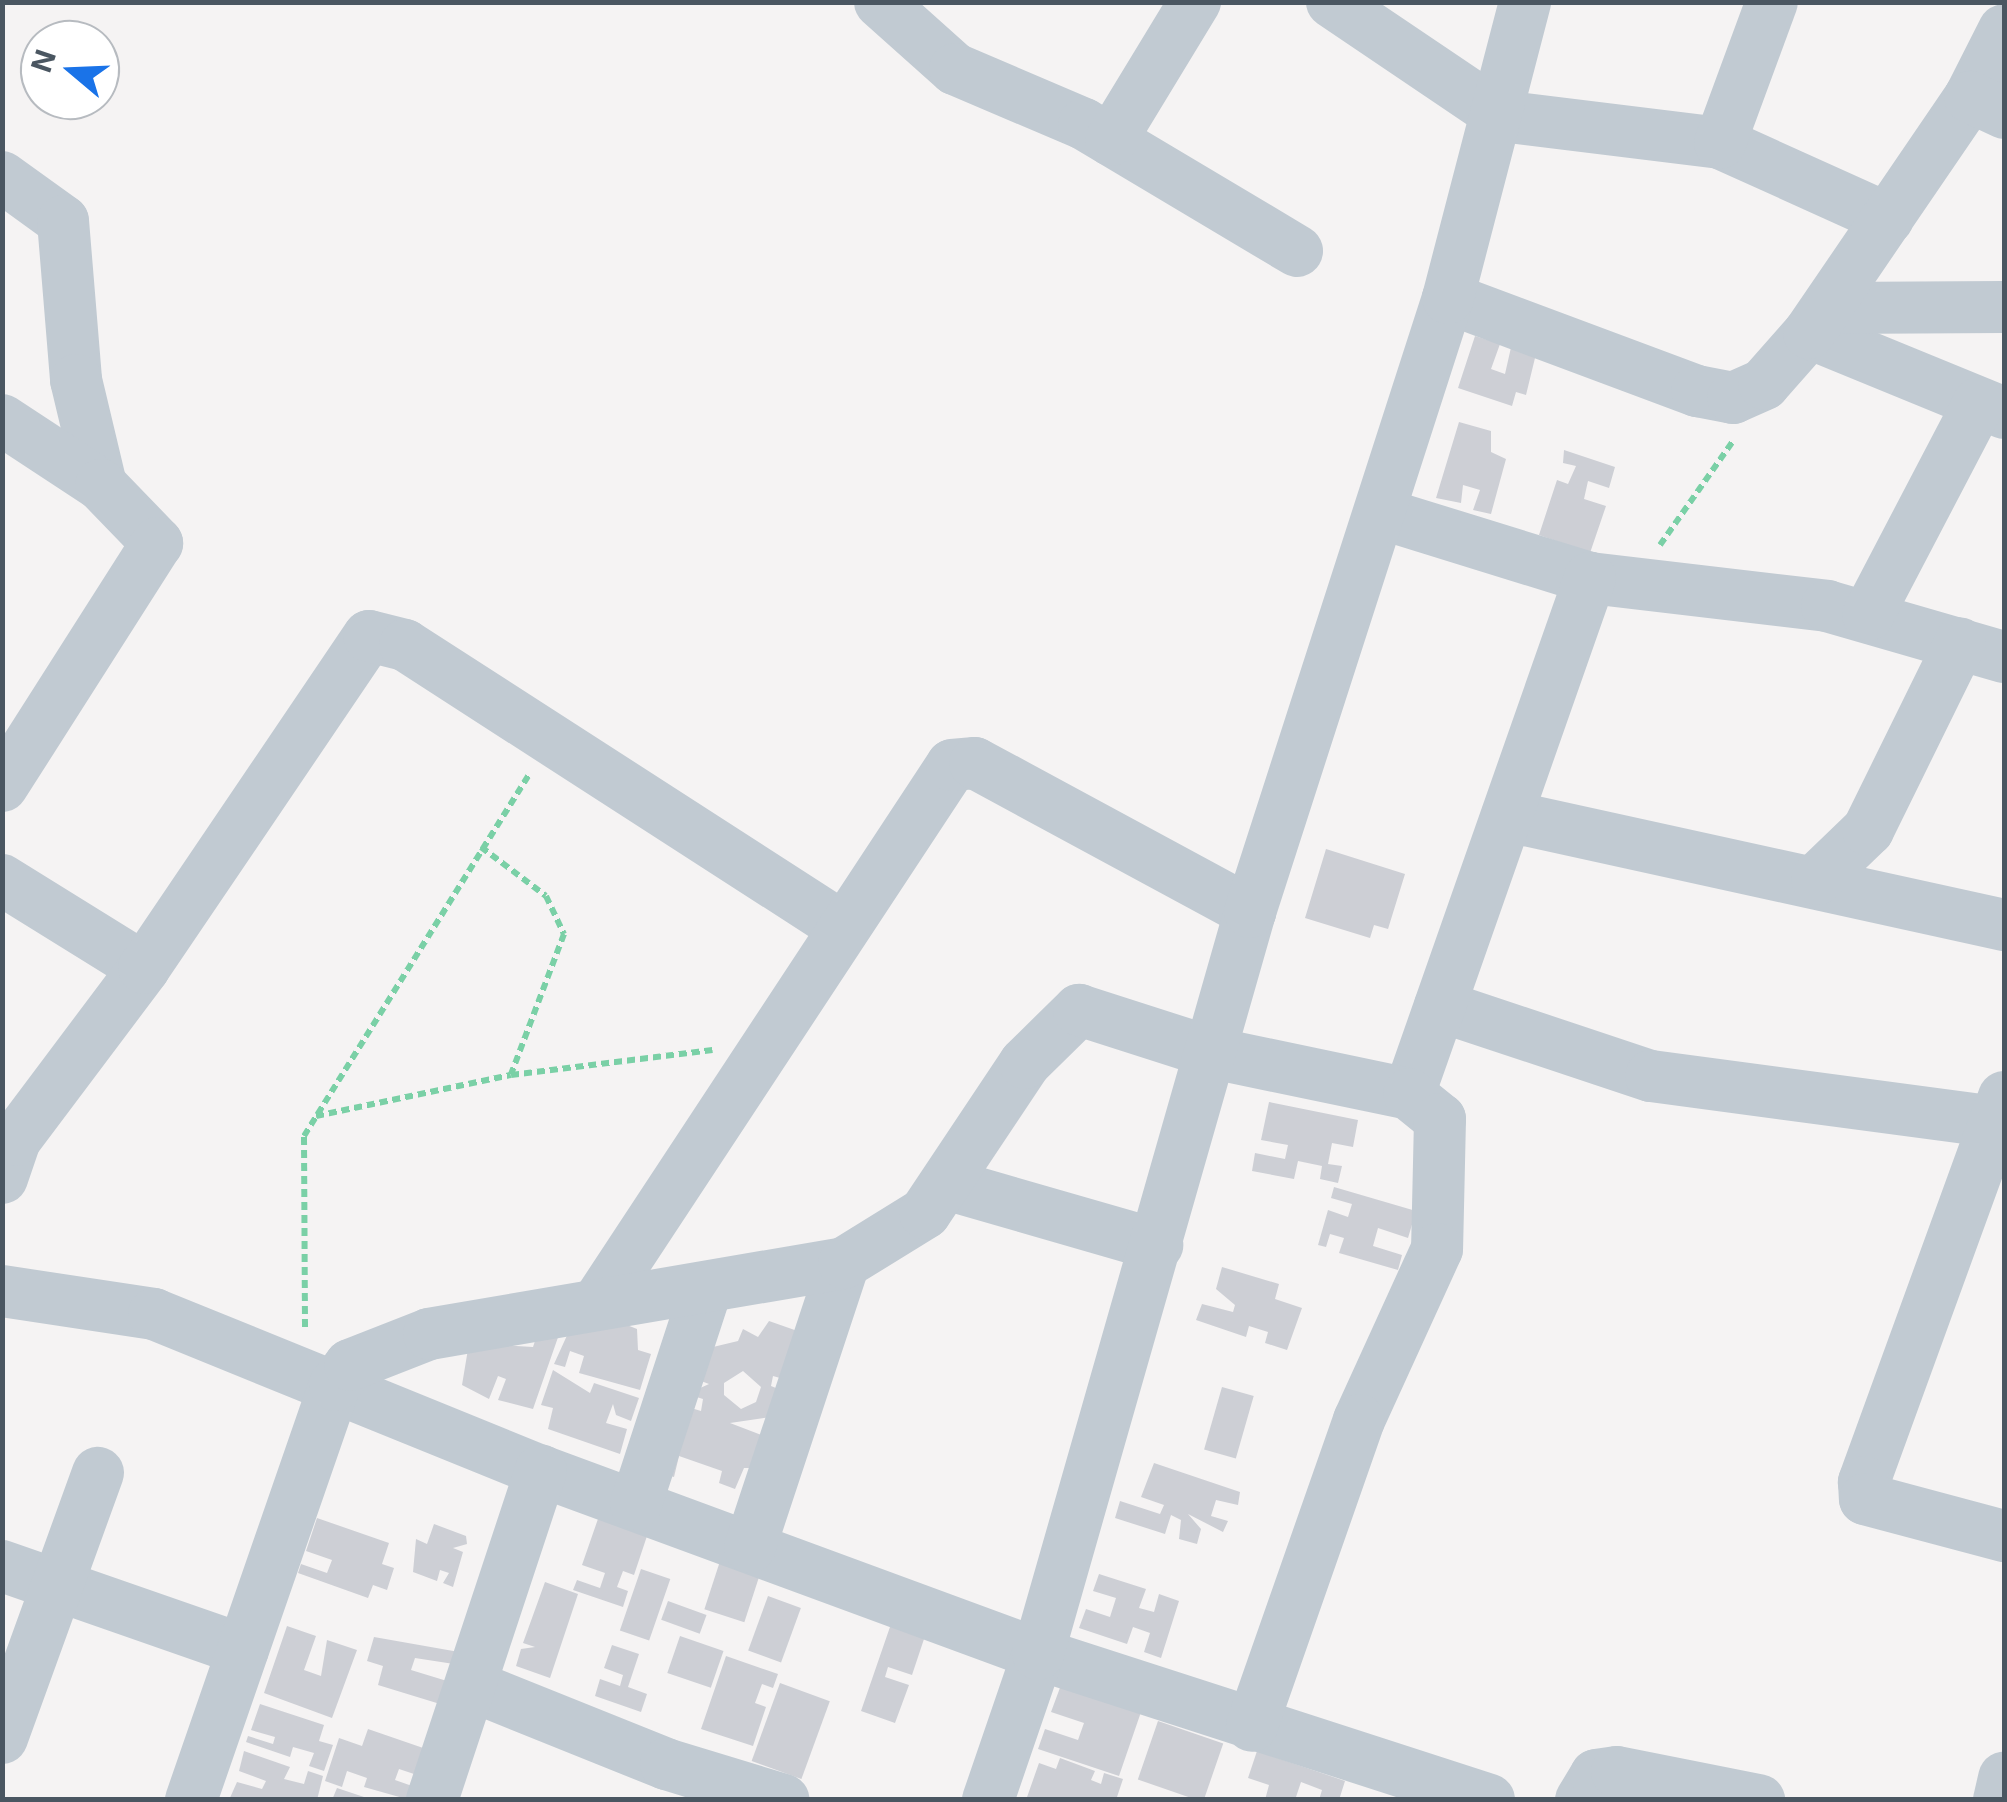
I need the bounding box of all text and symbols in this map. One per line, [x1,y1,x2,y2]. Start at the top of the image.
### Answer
north arrow [20,20,120,120]
text: N [24,45,63,77]

